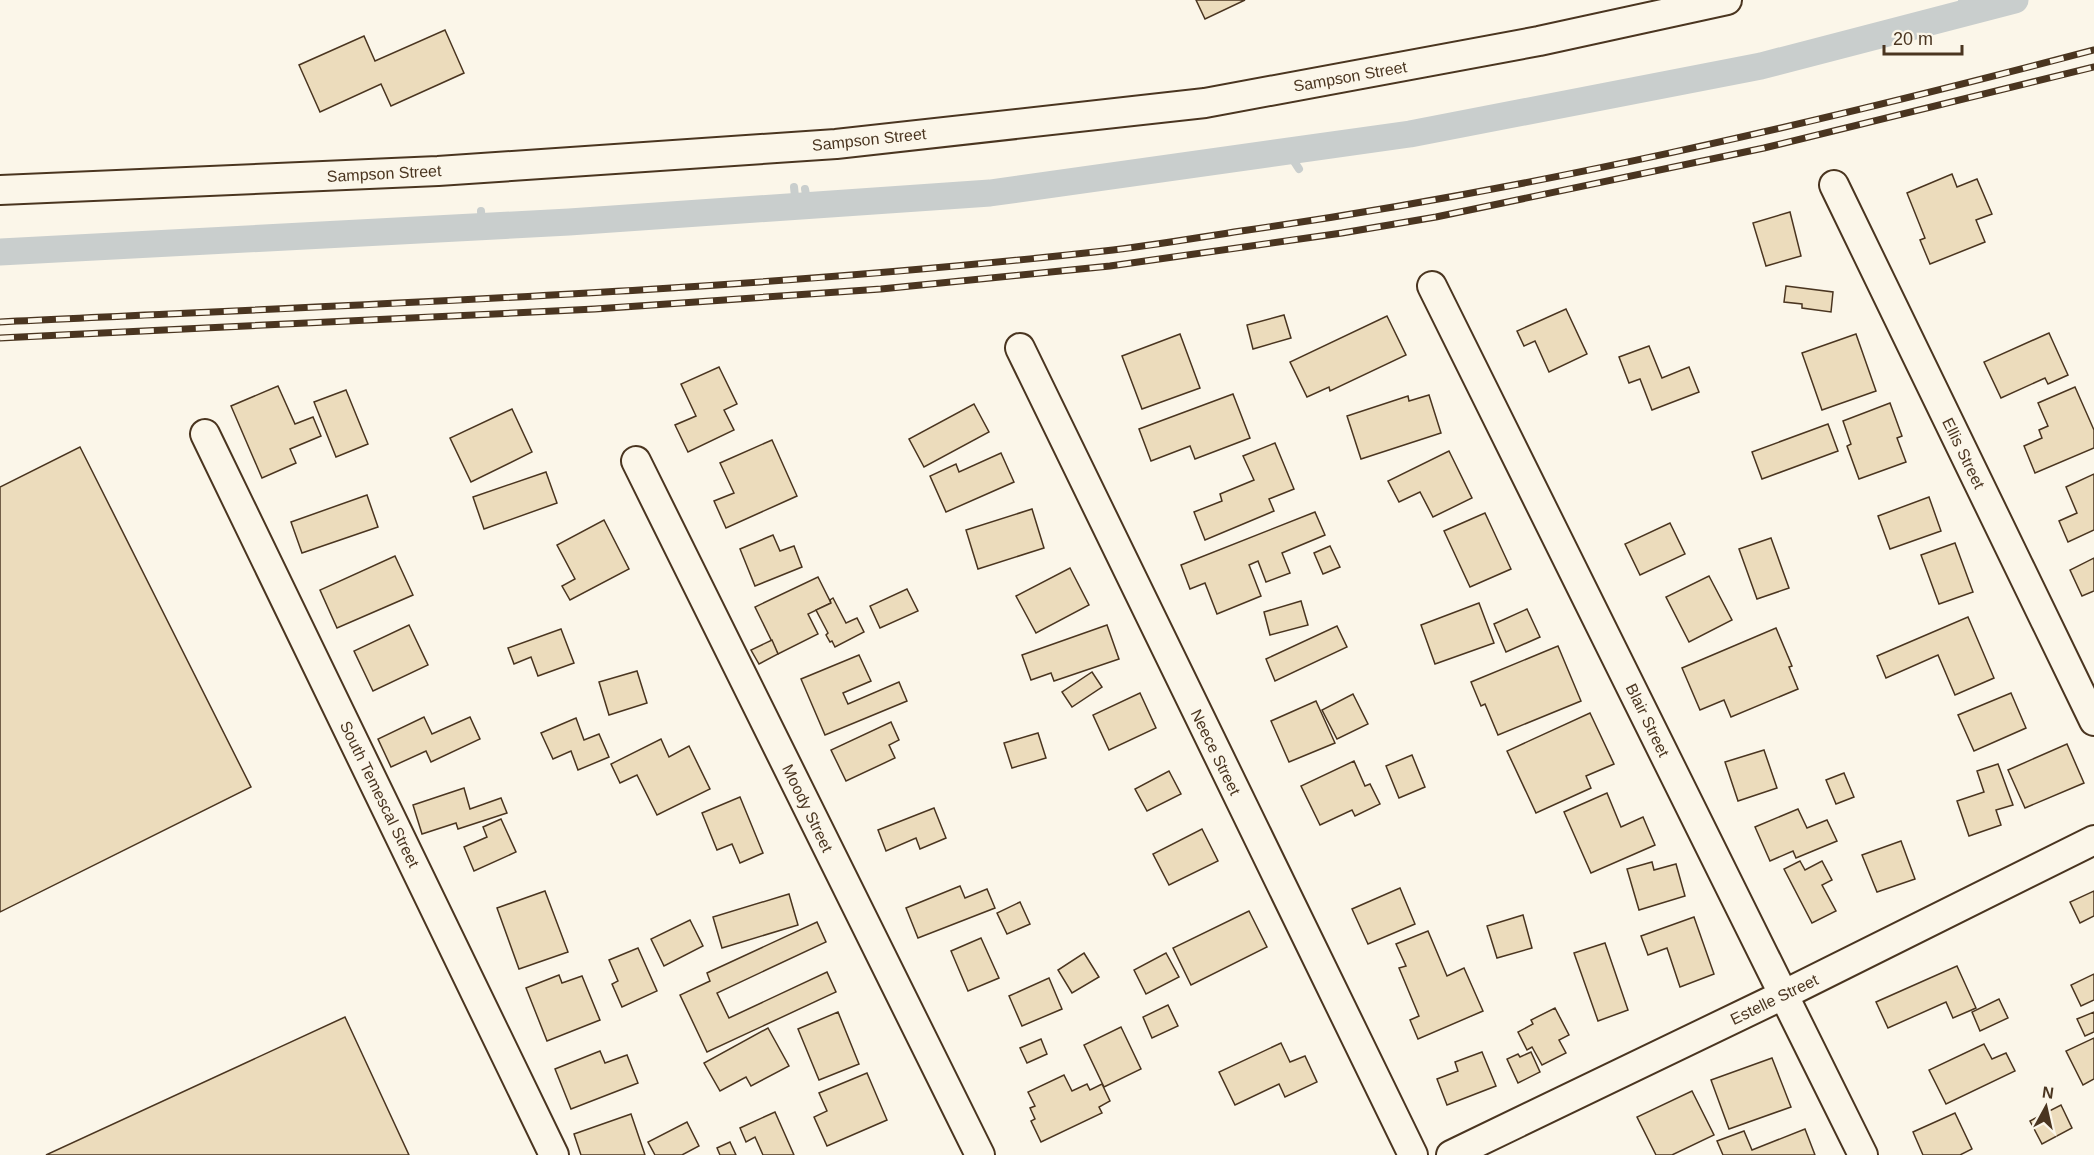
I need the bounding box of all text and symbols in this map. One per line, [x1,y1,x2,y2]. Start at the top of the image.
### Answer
scale bar [1884,18,1962,56]
text: 20 m [1893,29,1933,49]
street label: Sampson Street [1292,58,1409,95]
street label: Sampson Street [811,125,928,154]
street label: Sampson Street [326,162,442,185]
street label: Ellis Street [1939,415,1988,492]
street label: Blair Street [1623,681,1673,760]
street label: Neece Street [1187,707,1244,798]
street label: South Temescal Street [337,718,423,871]
street label: Moody Street [779,762,836,855]
street label: Estelle Street [1728,971,1821,1028]
north arrow [2016,1077,2076,1137]
text: N [2041,1083,2055,1102]

